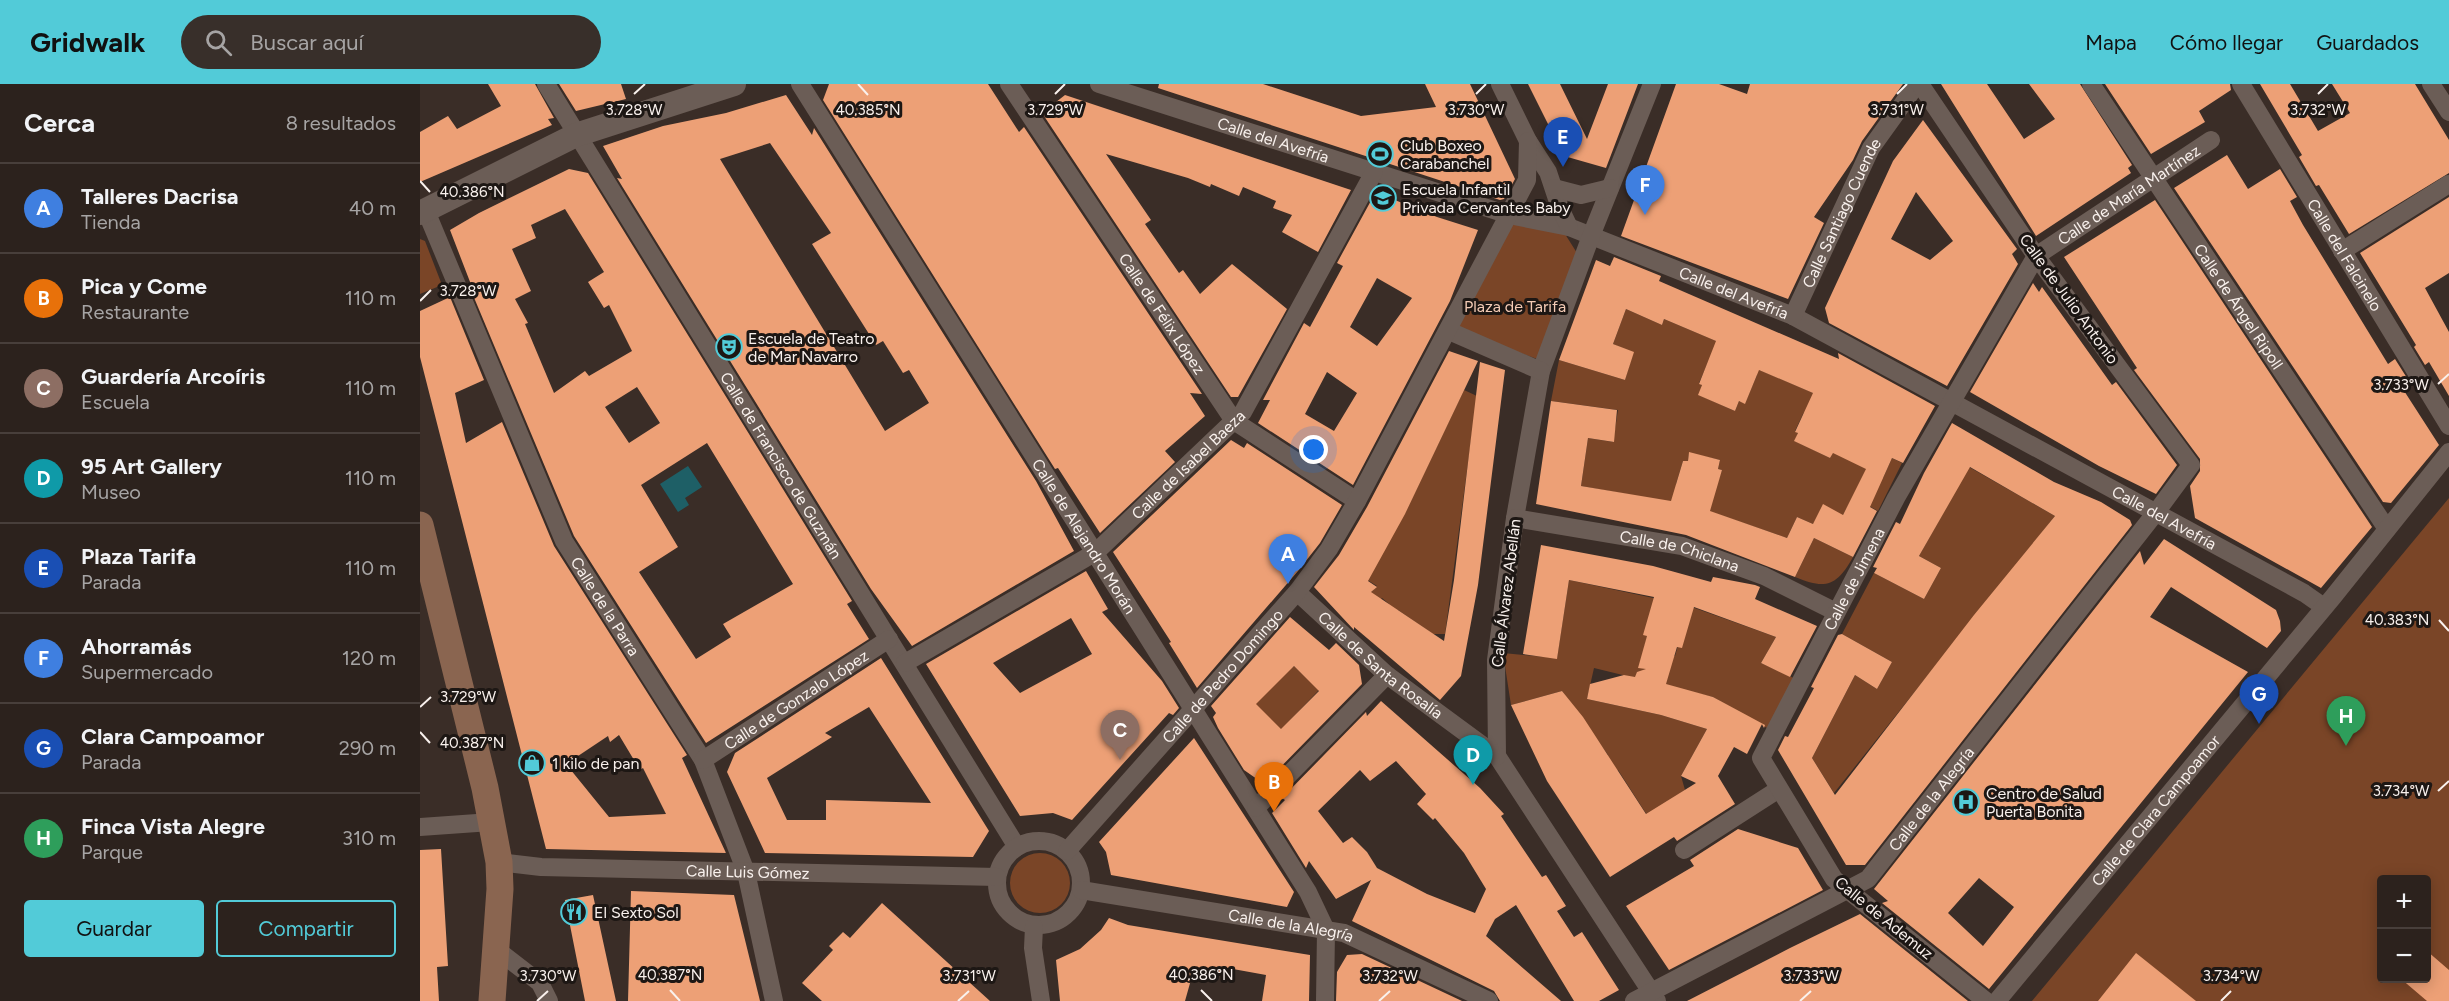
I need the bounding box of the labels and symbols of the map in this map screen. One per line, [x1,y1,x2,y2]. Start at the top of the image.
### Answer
text: 3.728°W [606,101,663,119]
text: 40.385°N [835,101,901,119]
text: 3.729°W [1027,101,1084,119]
text: 3.730°W [1447,101,1505,119]
text: 3.731°W [1870,101,1924,119]
text: 3.732°W [2290,101,2347,119]
street label: Calle del Avefría [1215,113,1331,166]
pin: E [1544,118,1582,167]
street label: Calle Santiago Cuende [1798,134,1885,291]
place label: Club Boxeo Carabanchel [1400,136,1490,173]
sports icon: Club Boxeo Carabanchel [1365,139,1395,169]
street label: Calle de María Martínez [2054,140,2204,249]
pin: F [1626,166,1664,215]
place label: Escuela Infantil Privada Cervantes Baby [1402,180,1571,217]
text: 40.386°N [439,183,505,201]
school or university icon: Escuela Infantil Privada Cervantes Baby [1368,183,1398,213]
street label: Calle del Falcinelo [2303,195,2386,315]
street label: Calle de Julio Antonio [2015,230,2123,368]
street label: Calle de Ángel Ripoll [2190,240,2287,373]
street label: Calle de Félix López [1115,249,1210,378]
street label: Calle del Avefría [1677,262,1791,323]
text: 3.728°W [440,282,497,300]
park label: Plaza de Tarifa [1464,297,1566,316]
place label: Escuela de Teatro de Mar Navarro [748,329,874,366]
theatre icon: Escuela de Teatro de Mar Navarro [714,332,744,362]
street label: Calle de Francisco de Guzmán [716,368,846,562]
text: 3.733°W [2373,376,2429,394]
street label: Calle de Isabel Baeza [1127,406,1249,523]
your location [1299,435,1328,464]
street label: Calle de Alejandro Morán [1028,455,1140,617]
street label: Calle del Avefría [2109,481,2220,553]
street label: Calle Álvarez Abellán [1487,518,1525,668]
street label: Calle de Jimena [1820,524,1888,633]
street label: Calle de Chiclana [1618,526,1742,576]
pin: A [1268,534,1308,584]
street label: Calle de la Parra [567,553,644,659]
street label: Calle de Pedro Domingo [1158,605,1287,747]
street label: Calle de Santa Rosalía [1314,607,1447,722]
text: 40.383°N [2365,611,2429,629]
street label: Calle de Gonzalo López [720,646,872,753]
pin: G [2240,674,2278,724]
text: 3.729°W [440,688,497,706]
pin: H [2326,696,2366,746]
pin: C [1100,710,1140,760]
street label: Calle de Clara Campoamor [2087,730,2224,890]
text: 40.387°N [440,734,504,752]
pin: D [1454,736,1492,785]
street label: Calle de la Alegría [1884,743,1978,855]
shop icon: 1 kilo de pan [517,748,547,778]
place label: 1 kilo de pan [552,754,639,773]
pin: B [1254,762,1294,812]
text: 3.734°W [2373,782,2430,800]
place label: Centro de Salud Puerta Bonita [1986,784,2102,821]
hospital icon: Centro de Salud Puerta Bonita [1951,787,1981,817]
street label: Calle Luis Gómez [686,861,810,882]
street label: Calle de Ademuz [1831,873,1937,963]
restaurant icon: El Sexto Sol [559,897,589,927]
place label: El Sexto Sol [594,903,679,922]
street label: Calle de la Alegría [1227,905,1357,946]
text: 40.387°N [638,966,702,984]
text: 40.386°N [1168,966,1234,984]
text: 3.730°W [519,967,577,985]
text: 3.731°W [942,967,996,985]
text: 3.732°W [1362,967,1419,985]
text: 3.733°W [1783,967,1839,985]
text: 3.734°W [2203,967,2260,985]

